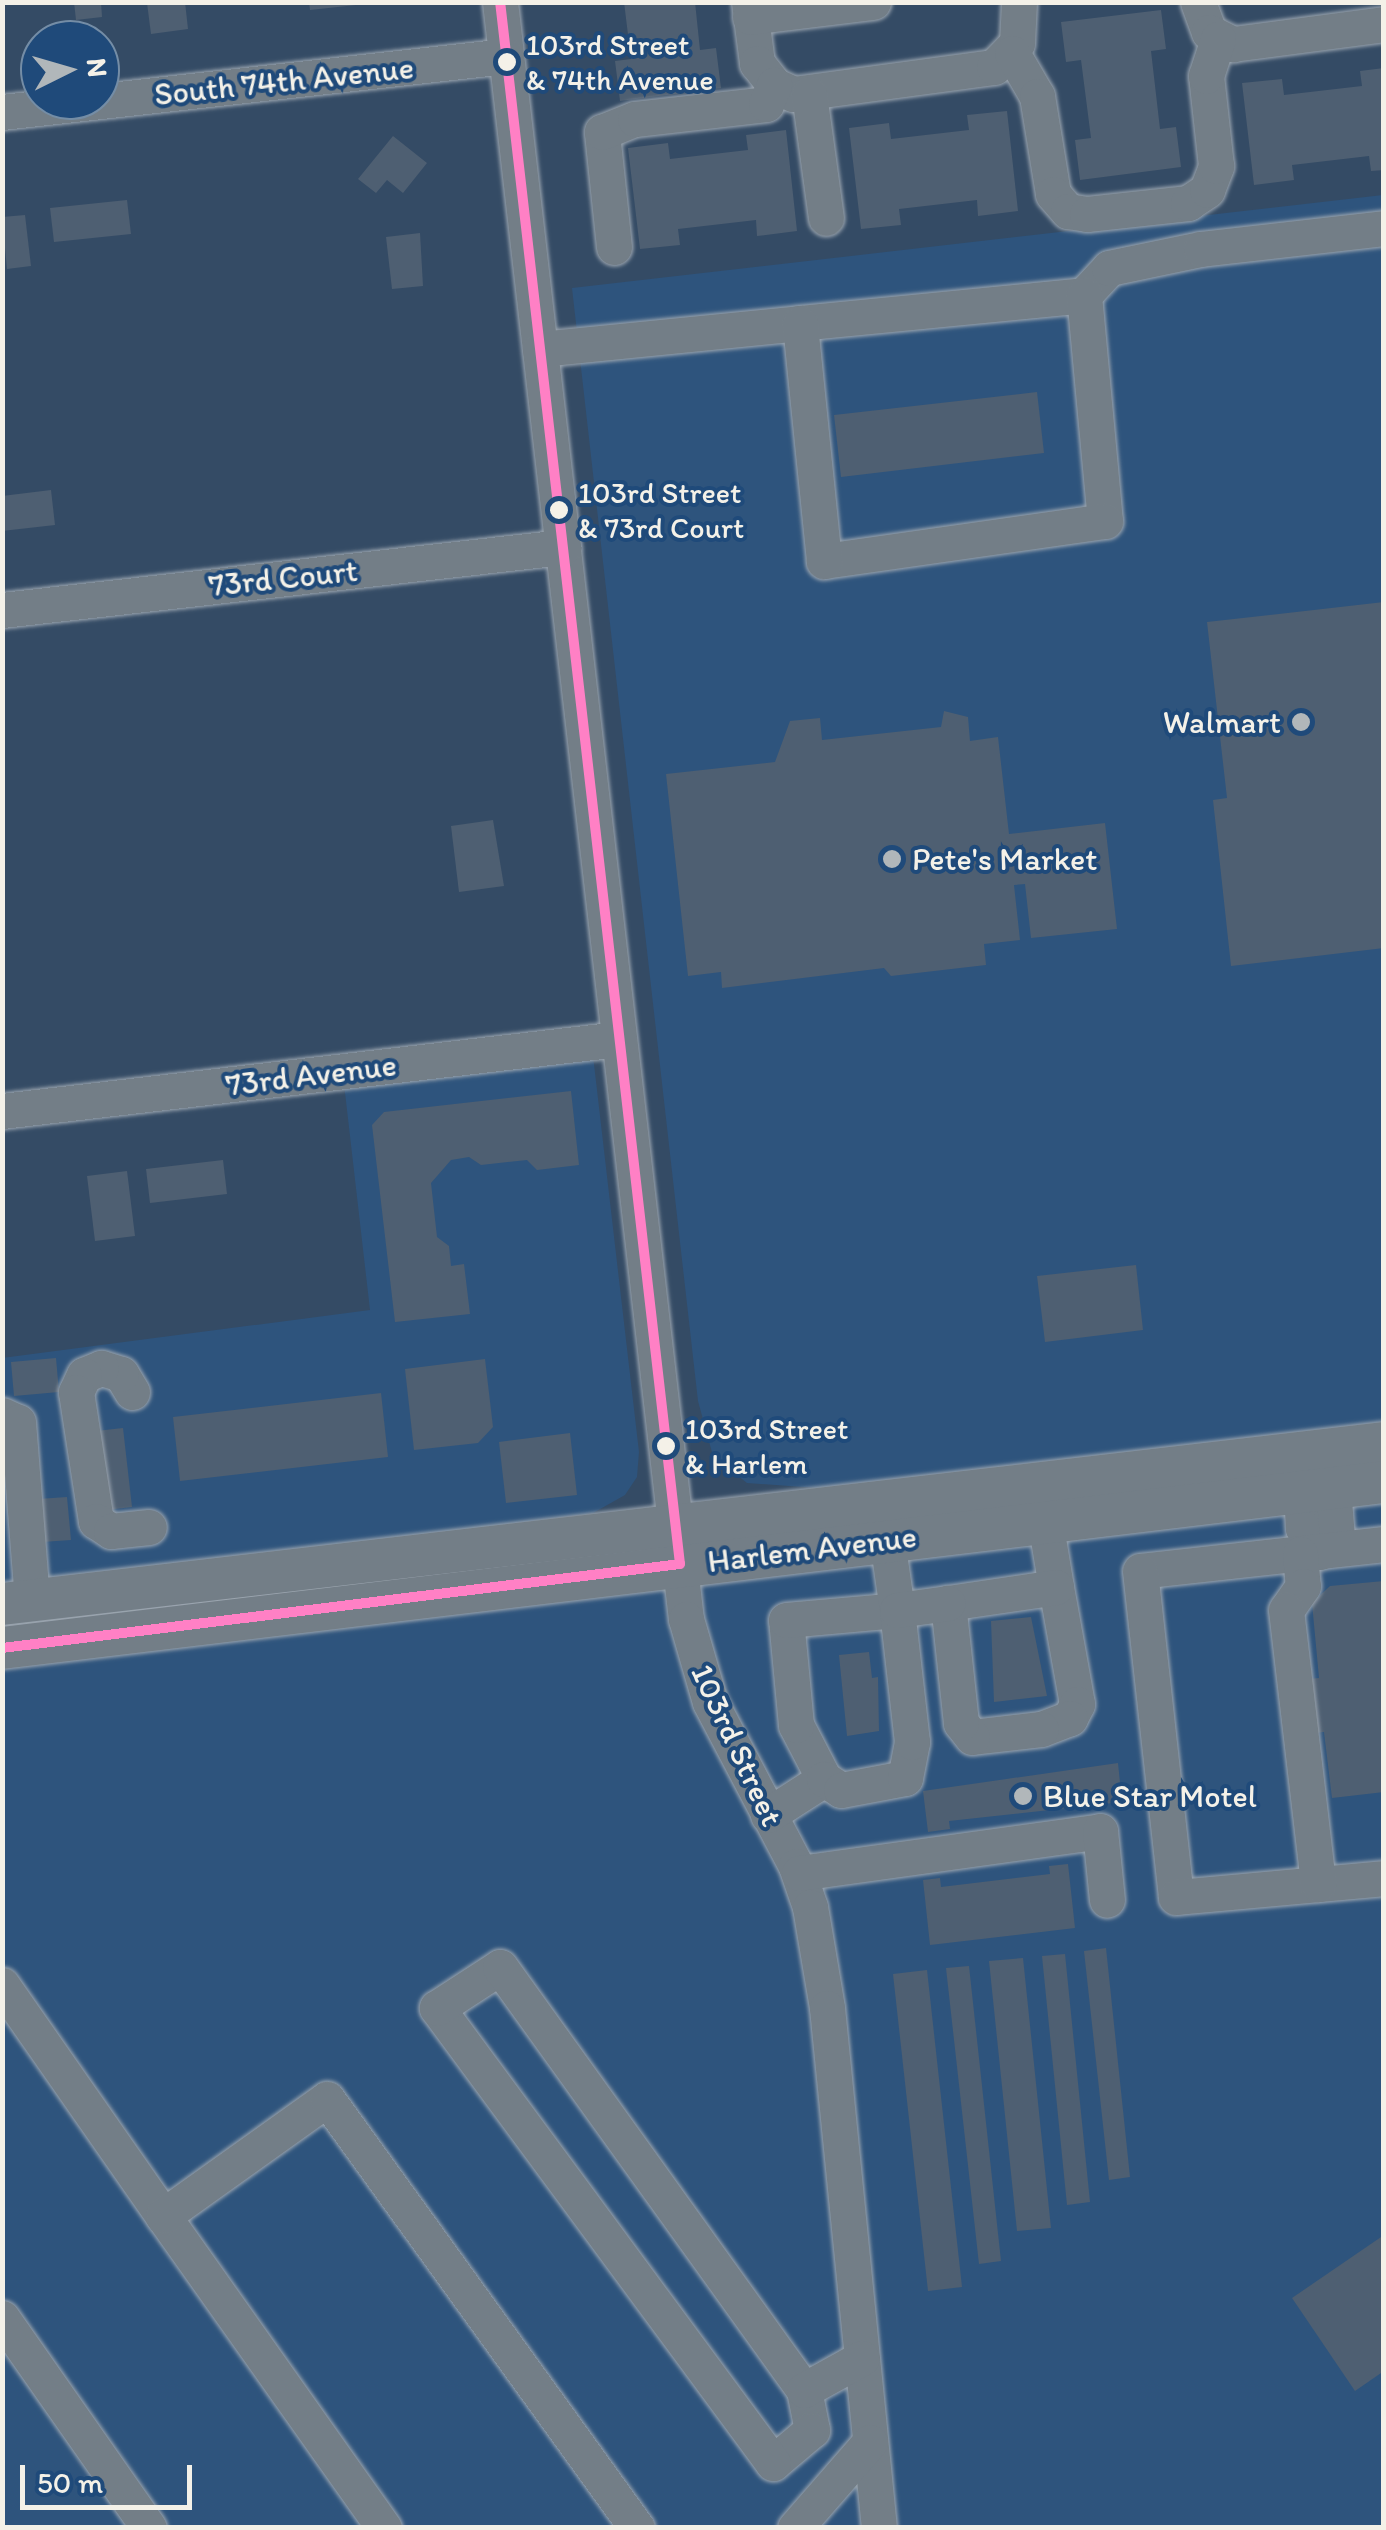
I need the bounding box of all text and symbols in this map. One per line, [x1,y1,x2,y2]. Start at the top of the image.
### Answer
north arrow [20,20,120,120]
place label: 103rd Street & 74th Avenue [526,27,712,98]
street label: South 74th Avenue [154,48,414,114]
marker: 103rd Street & 74th Avenue [497,52,517,72]
text: N [80,57,116,78]
place label: 103rd Street & 73rd Court [578,475,744,546]
marker: 103rd Street & 73rd Court [549,500,569,520]
street label: 73rd Court [207,551,359,605]
place label: Walmart [1163,703,1281,741]
marker: Walmart [1290,711,1312,733]
place label: Pete's Market [912,840,1097,878]
marker: Pete's Market [881,848,903,870]
street label: 73rd Avenue [224,1046,398,1104]
place label: 103rd Street & Harlem [685,1411,848,1482]
marker: 103rd Street & Harlem [656,1436,676,1456]
street label: Harlem Avenue [705,1517,919,1581]
street label: 103rd Street [683,1658,791,1832]
place label: Blue Star Motel [1043,1777,1256,1815]
marker: Blue Star Motel [1012,1785,1034,1807]
scale bar [25,2445,198,2507]
text: 50 m [37,2464,103,2501]

